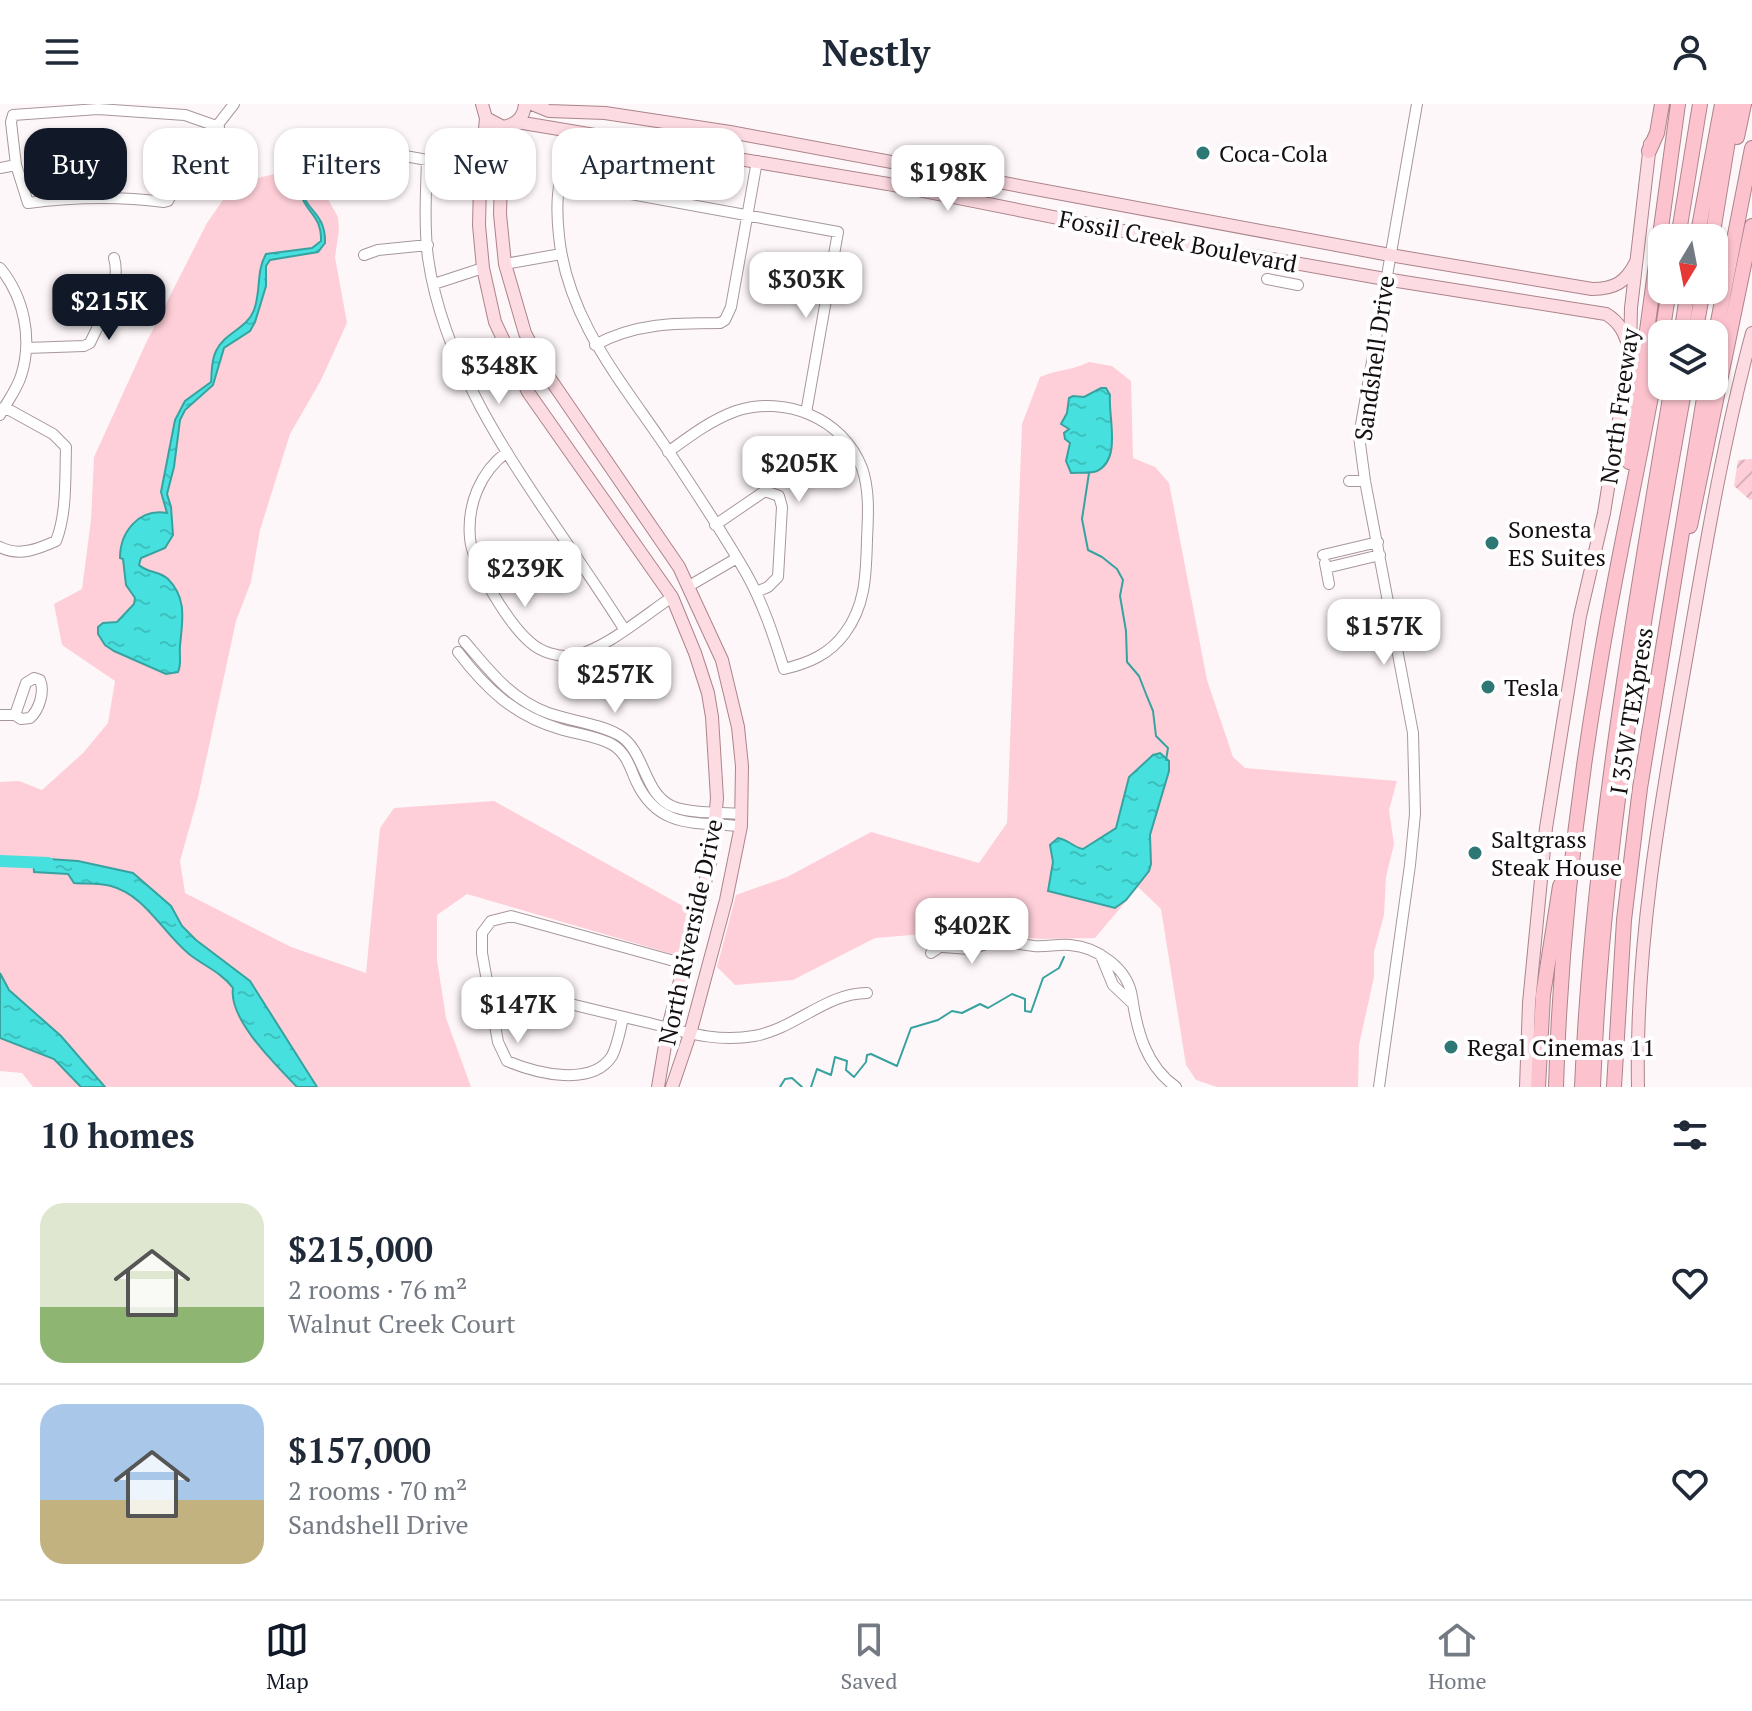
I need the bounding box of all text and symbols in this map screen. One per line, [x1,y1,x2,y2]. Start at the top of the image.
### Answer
text: Nestly [822,29,930,76]
icon: menu [40,30,84,74]
icon: person [1668,30,1712,74]
chip: Buy [24,128,127,200]
chip: Rent [143,128,258,200]
chip: Filters [274,128,409,200]
chip: New [425,128,536,200]
chip: Apartment [552,128,744,200]
place label: Coca-Cola [1219,137,1328,169]
marker: Coca-Cola [1194,144,1212,162]
pin: $198K [892,145,1004,213]
text: $198K [909,154,987,188]
street label: Fossil Creek Boulevard [1056,202,1300,280]
north arrow [1648,224,1728,304]
map controls [1648,224,1728,400]
pin: $303K [750,252,862,320]
text: $303K [767,261,845,295]
street label: Sandshell Drive [1347,273,1401,443]
pin: $215K [53,274,165,342]
text: $215K [70,283,148,317]
button: layers [1648,320,1728,400]
street label: North Freeway [1592,325,1646,486]
pin: $348K [443,338,555,406]
text: $348K [460,347,538,381]
pin: $205K [743,436,855,504]
text: $205K [760,445,838,479]
place label: Sonesta ES Suites [1508,513,1606,573]
marker: Sonesta ES Suites [1483,534,1501,552]
pin: $239K [469,541,581,609]
text: $239K [486,550,564,584]
pin: $157K [1328,599,1440,667]
text: $157K [1345,608,1423,642]
street label: I 35W TEXpress [1602,625,1660,797]
pin: $257K [559,647,671,715]
text: $257K [576,656,654,690]
place label: Tesla [1504,671,1559,703]
marker: Tesla [1479,678,1497,696]
street label: North Riverside Drive [650,816,730,1048]
place label: Saltgrass Steak House [1491,823,1622,883]
marker: Saltgrass Steak House [1466,844,1484,862]
pin: $402K [916,898,1028,966]
text: $402K [933,907,1011,941]
pin: $147K [462,977,574,1045]
text: $147K [479,986,557,1020]
place label: Regal Cinemas 11 [1467,1031,1655,1063]
marker: Regal Cinemas 11 [1442,1038,1460,1056]
text: 10 homes [40,1113,195,1158]
icon: filters [1668,1113,1712,1157]
text: $215,000 [288,1227,433,1272]
icon: home [104,1235,200,1331]
icon: heart [1668,1261,1712,1305]
text: 2 rooms · 76 m² [288,1272,467,1306]
text: Walnut Creek Court [288,1306,516,1340]
text: $157,000 [288,1428,431,1473]
icon: home [104,1436,200,1532]
icon: heart [1668,1462,1712,1506]
text: 2 rooms · 70 m² [288,1473,467,1507]
text: Sandshell Drive [288,1507,469,1541]
tab: Map [265,1618,309,1695]
tab: Saved [840,1618,897,1695]
tab: Home [1428,1618,1487,1695]

